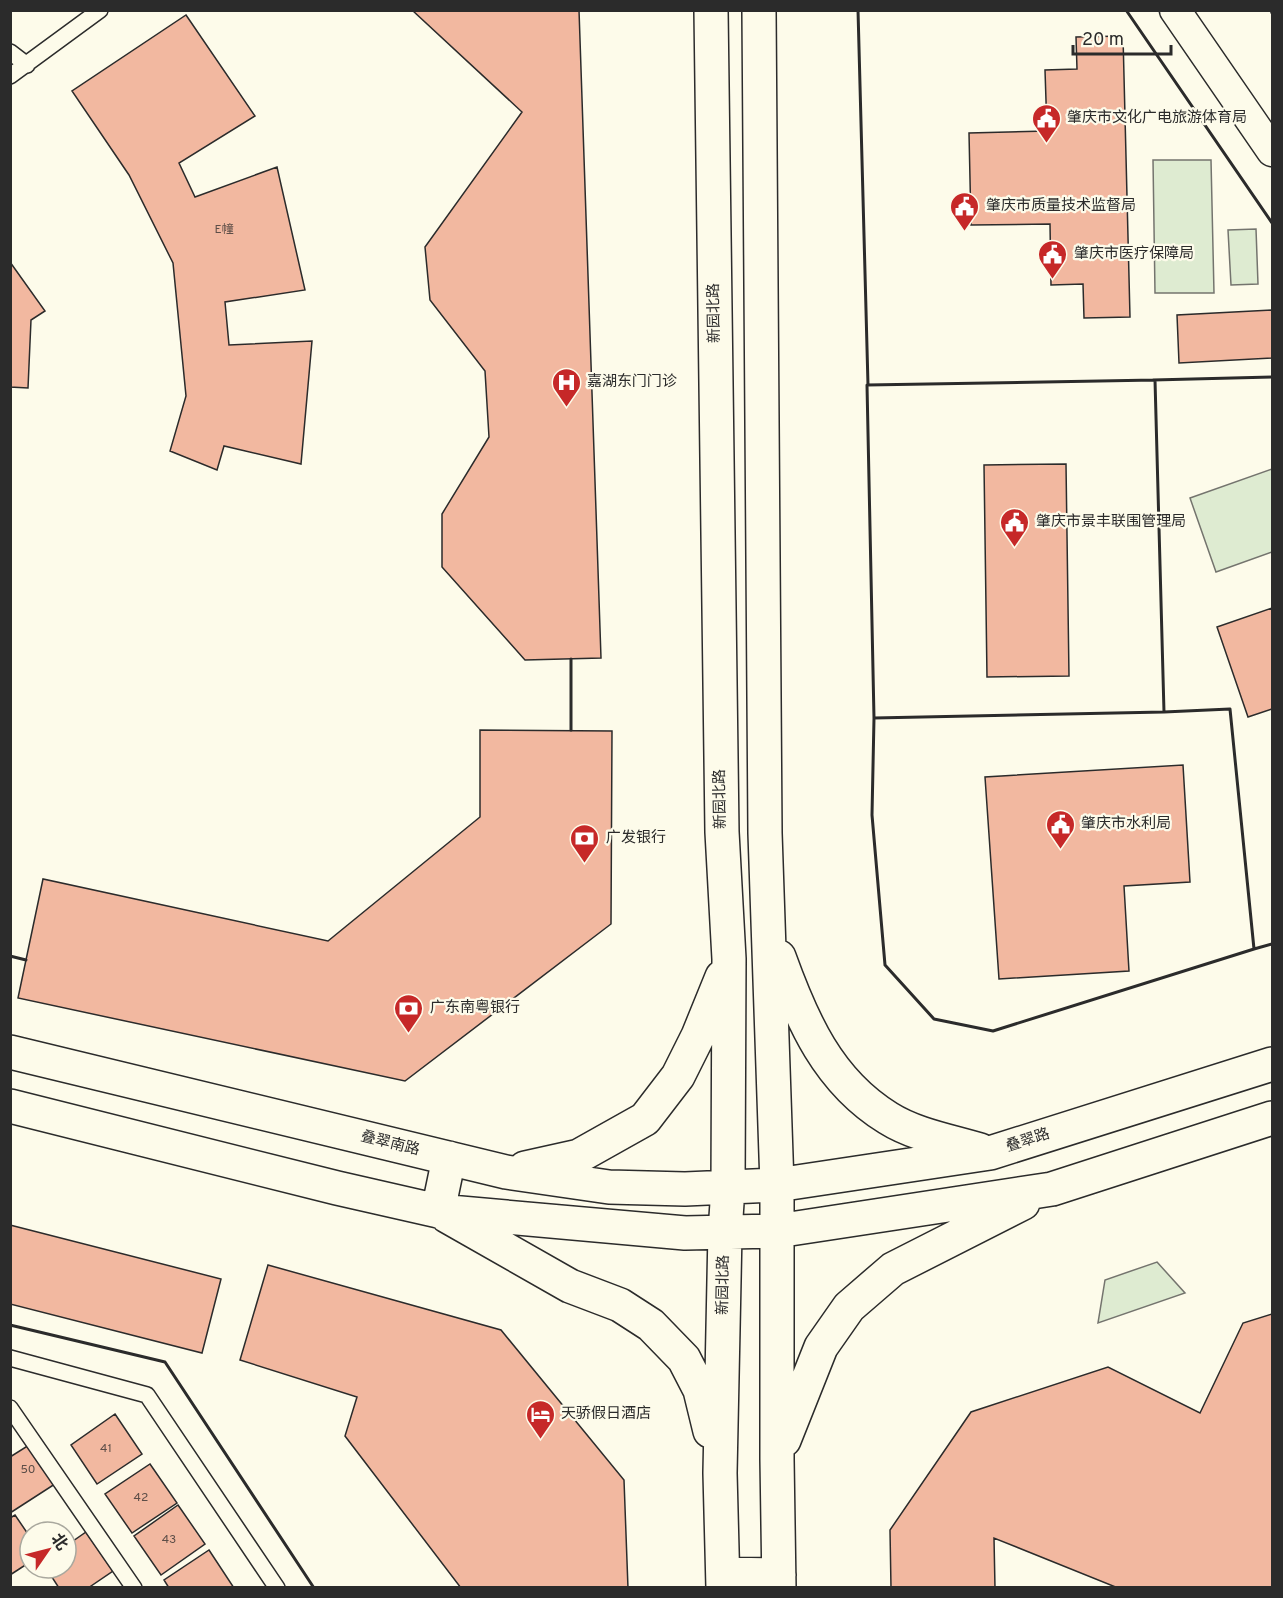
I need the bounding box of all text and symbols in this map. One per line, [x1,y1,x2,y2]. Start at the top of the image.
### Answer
scale bar [1073,18,1170,56]
text: 20 m [1082,29,1124,52]
public building icon: 肇庆市文化广电旅游体育局 [1030,102,1062,144]
place label: 肇庆市文化广电旅游体育局 [1067,108,1247,128]
public building icon: 肇庆市质量技术监督局 [949,190,981,232]
place label: 肇庆市质量技术监督局 [986,197,1136,216]
house number: E幢 [214,222,234,238]
public building icon: 肇庆市医疗保障局 [1037,238,1069,280]
place label: 肇庆市医疗保障局 [1074,245,1194,264]
street label: 新园北路 [704,283,725,343]
hospital icon: 嘉湖东门门诊 [550,366,582,408]
place label: 嘉湖东门门诊 [587,373,677,392]
public building icon: 肇庆市景丰联围管理局 [999,506,1031,548]
place label: 肇庆市景丰联围管理局 [1036,513,1186,532]
street label: 新园北路 [710,769,731,829]
public building icon: 肇庆市水利局 [1044,808,1076,850]
place label: 肇庆市水利局 [1081,815,1171,834]
bank icon: 广发银行 [569,822,601,864]
place label: 广发银行 [606,829,666,848]
bank icon: 广东南粤银行 [393,992,425,1034]
place label: 广东南粤银行 [430,999,520,1018]
street label: 叠翠路 [1004,1125,1052,1157]
street label: 叠翠南路 [359,1128,421,1160]
street label: 新园北路 [713,1255,734,1315]
hotel icon: 天骄假日酒店 [524,1398,556,1440]
place label: 天骄假日酒店 [561,1405,651,1424]
house number: 41 [100,1441,112,1457]
house number: 50 [20,1462,36,1478]
house number: 42 [134,1490,148,1506]
north arrow [18,1520,78,1580]
text: 北 [46,1530,71,1555]
house number: 43 [162,1532,176,1548]

